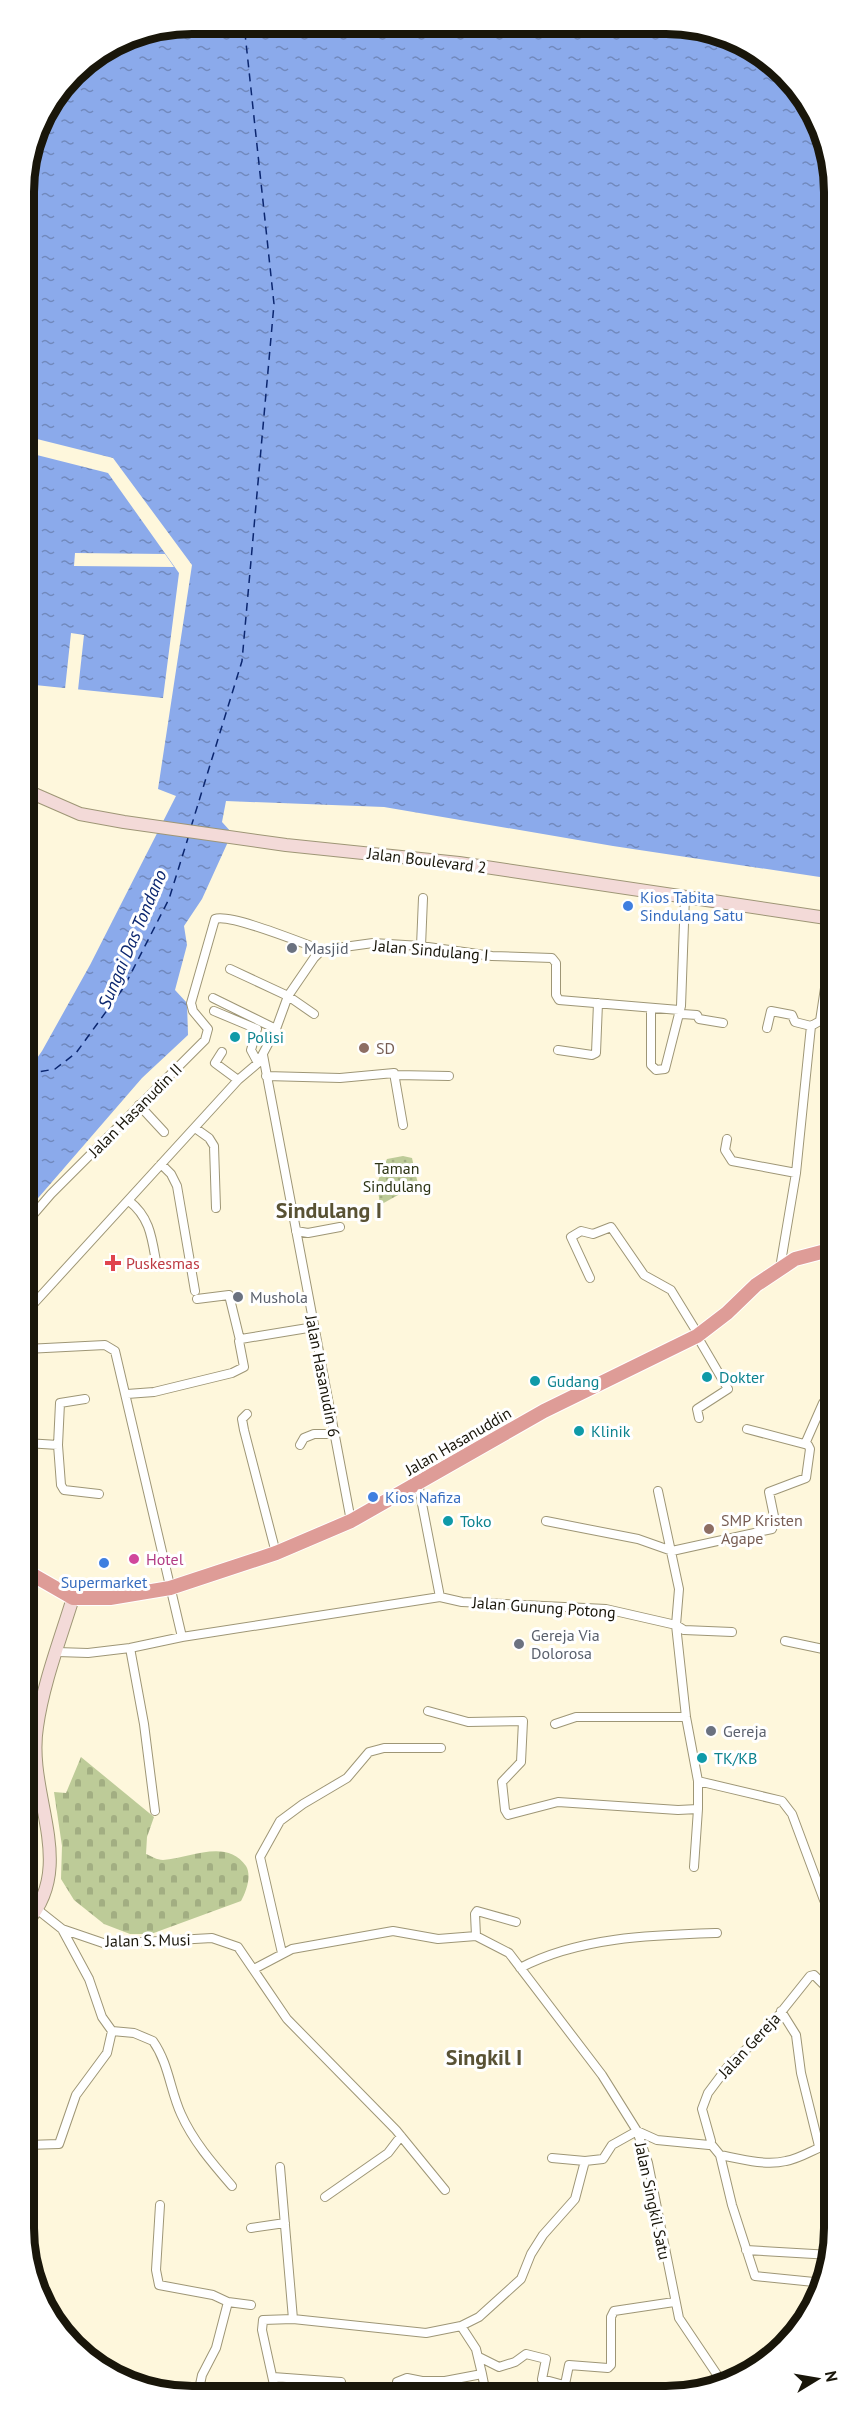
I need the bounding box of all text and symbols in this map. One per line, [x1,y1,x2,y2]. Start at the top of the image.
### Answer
street label: Jalan Boulevard 2 [365,843,488,877]
water label: Sungai Das Tondano [92,866,172,1012]
place label: Kios Tabita Sindulang Satu [640,887,743,925]
marker: Kios Tabita Sindulang Satu [621,899,635,913]
street label: Jalan Sindulang I [371,935,490,965]
place label: Masjid [304,938,349,958]
marker: Masjid [285,941,299,955]
place label: Polisi [247,1027,284,1047]
marker: Polisi [228,1030,242,1044]
place label: SD [376,1038,395,1058]
marker: SD [357,1041,371,1055]
street label: Jalan Hasanudin II [83,1059,186,1162]
park label: Taman Sindulang [363,1158,431,1196]
district label: Sindulang I [276,1196,382,1224]
place label: Puskesmas [126,1253,200,1273]
marker: Puskesmas [104,1254,122,1272]
place label: Mushola [250,1287,308,1307]
marker: Mushola [231,1290,245,1304]
street label: Jalan Hasanudin 6 [301,1312,345,1439]
place label: Dokter [719,1367,765,1387]
marker: Dokter [700,1370,714,1384]
place label: Gudang [547,1371,599,1391]
marker: Gudang [528,1374,542,1388]
street label: Jalan Hasanuddin [401,1403,515,1480]
place label: Klinik [591,1421,631,1441]
marker: Klinik [572,1424,586,1438]
place label: Kios Nafiza [385,1487,461,1507]
marker: Kios Nafiza [366,1490,380,1504]
place label: SMP Kristen Agape [721,1510,803,1548]
place label: Toko [460,1511,491,1531]
marker: Toko [441,1514,455,1528]
marker: SMP Kristen Agape [702,1522,716,1536]
place label: Hotel [146,1549,184,1569]
marker: Hotel [127,1552,141,1566]
marker: Supermarket [97,1556,111,1570]
place label: Supermarket [61,1572,148,1592]
street label: Jalan Gunung Potong [471,1592,616,1622]
place label: Gereja Via Dolorosa [531,1625,600,1663]
marker: Gereja Via Dolorosa [512,1637,526,1651]
place label: Gereja [723,1721,767,1741]
marker: Gereja [704,1724,718,1738]
place label: TK/KB [714,1748,757,1768]
marker: TK/KB [695,1751,709,1765]
street label: Jalan S. Musi [104,1929,191,1951]
street label: Jalan Gereja [713,2008,784,2083]
district label: Singkil I [446,2043,522,2071]
street label: Jalan Singkil Satu [631,2139,675,2262]
north arrow [787,2349,847,2409]
text: N [821,2369,843,2383]

